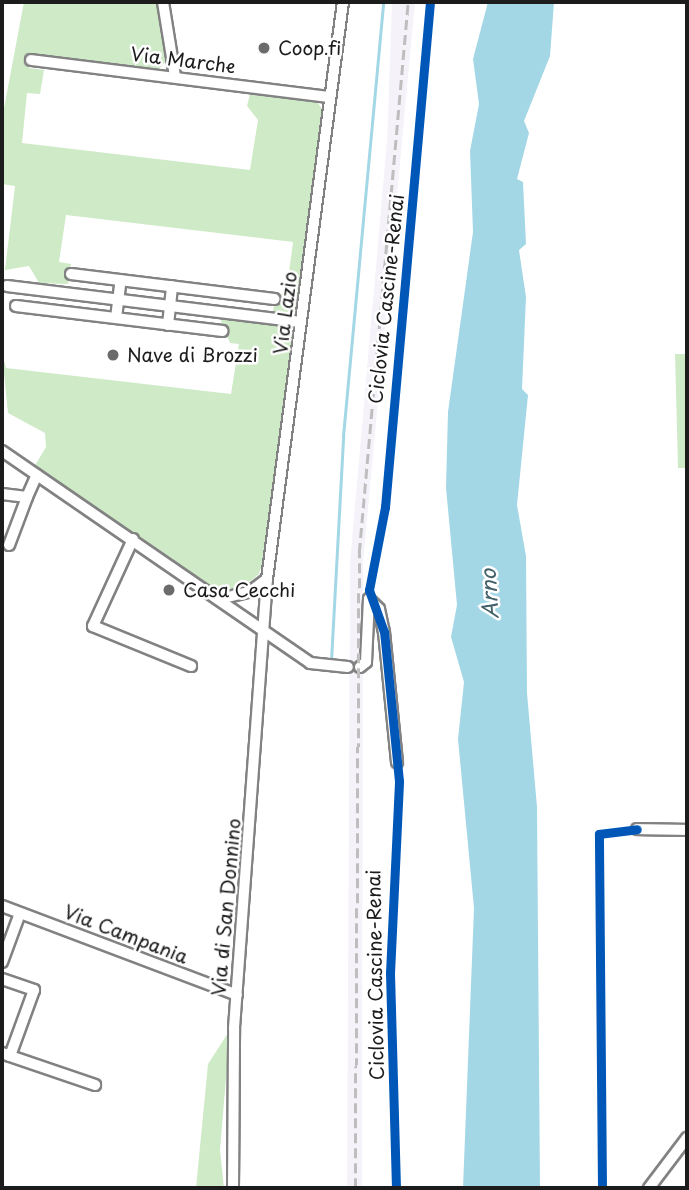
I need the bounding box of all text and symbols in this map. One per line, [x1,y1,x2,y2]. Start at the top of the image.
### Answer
place label: Coop.fi [278,37,341,59]
marker: Coop.fi [256,40,272,56]
street label: Via Marche [129,42,237,78]
street label: Ciclovia Cascine-Renai [364,193,408,405]
street label: Via Lazio [269,271,301,355]
place label: Nave di Brozzi [127,344,259,366]
marker: Nave di Brozzi [105,347,121,363]
water label: Arno [474,568,502,620]
place label: Casa Cecchi [183,579,296,601]
marker: Casa Cecchi [161,582,177,598]
street label: Via di San Donnino [207,818,245,996]
street label: Ciclovia Cascine-Renai [362,869,388,1081]
street label: Via Campania [61,900,191,968]

